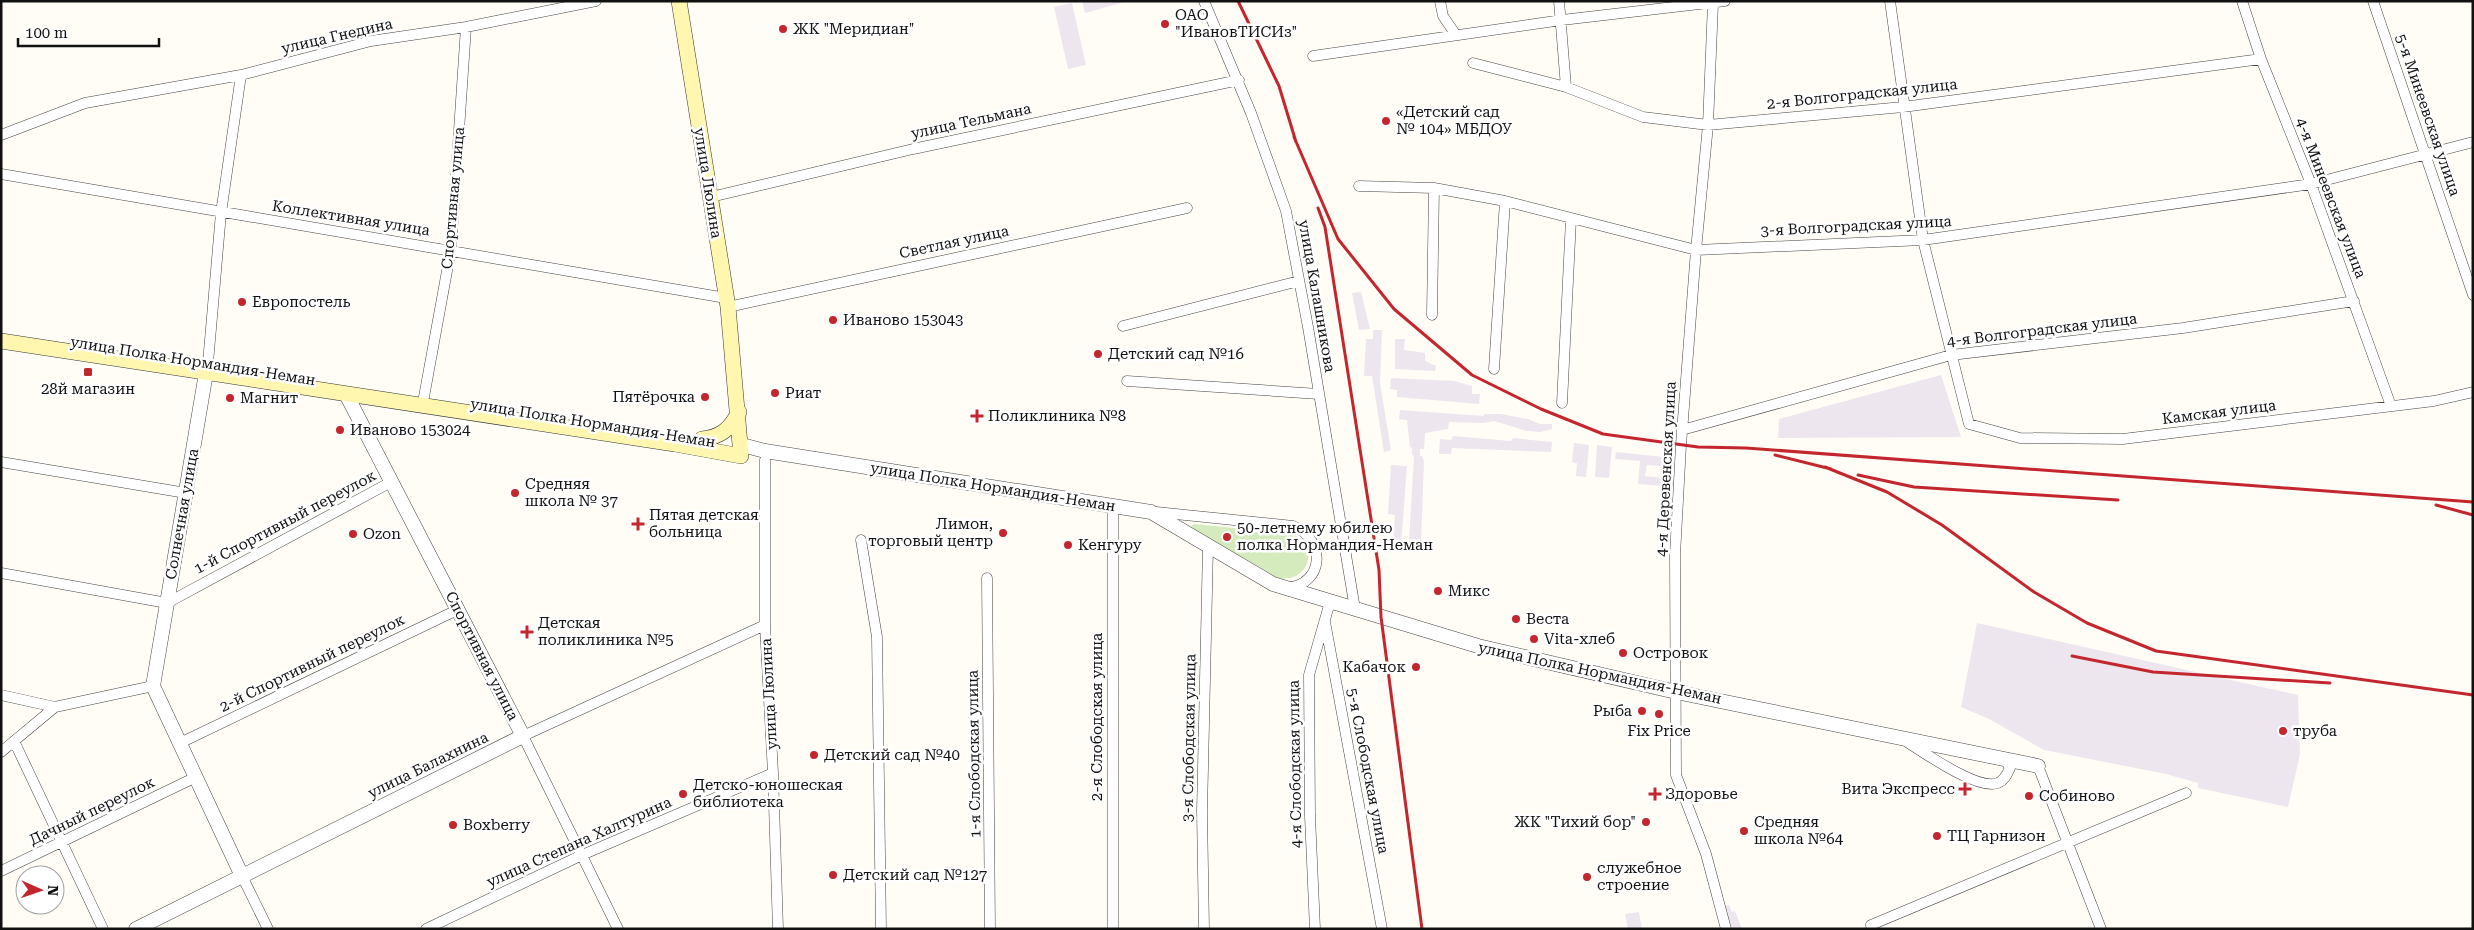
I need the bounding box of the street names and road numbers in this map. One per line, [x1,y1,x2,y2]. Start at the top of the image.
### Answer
street label: улица Гнедина [280,14,394,58]
street label: 5-я Минеевская улица [2392,32,2464,198]
street label: 2-я Волгоградская улица [1766,75,1958,113]
street label: улица Тельмана [909,99,1033,143]
street label: 4-я Минеевская улица [2292,115,2370,281]
street label: Спортивная улица [438,126,468,270]
street label: улица Люлина [690,126,726,240]
street label: Коллективная улица [271,197,431,239]
street label: 3-я Волгоградская улица [1760,212,1952,240]
street label: улица Калашникова [1295,218,1339,374]
street label: Светлая улица [898,222,1010,262]
street label: 4-я Волгоградская улица [1946,309,2138,351]
street label: улица Полка Нормандия-Неман [69,333,317,389]
street label: 4-я Деревенская улица [1652,381,1680,557]
street label: улица Полка Нормандия-Неман [469,395,717,451]
street label: Камская улица [2161,396,2277,428]
street label: Солнечная улица [162,447,202,581]
street label: улица Полка Нормандия-Неман [869,459,1117,515]
street label: 1-й Спортивный переулок [191,466,380,578]
street label: Спортивная улица [442,588,522,724]
street label: 2-й Спортивный переулок [217,610,408,716]
street label: 2-я Слободская улица [1088,633,1106,801]
street label: улица Люлина [757,638,781,750]
street label: улица Полка Нормандия-Неман [1477,638,1723,708]
street label: 3-я Слободская улица [1179,654,1199,822]
street label: 1-я Слободская улица [964,670,984,838]
street label: 4-я Слободская улица [1285,680,1305,848]
street label: 5-я Слободская улица [1343,687,1393,855]
street label: улица Балахнина [365,728,491,802]
street label: Дачный переулок [26,773,158,849]
street label: улица Степана Халтурина [484,793,674,891]

